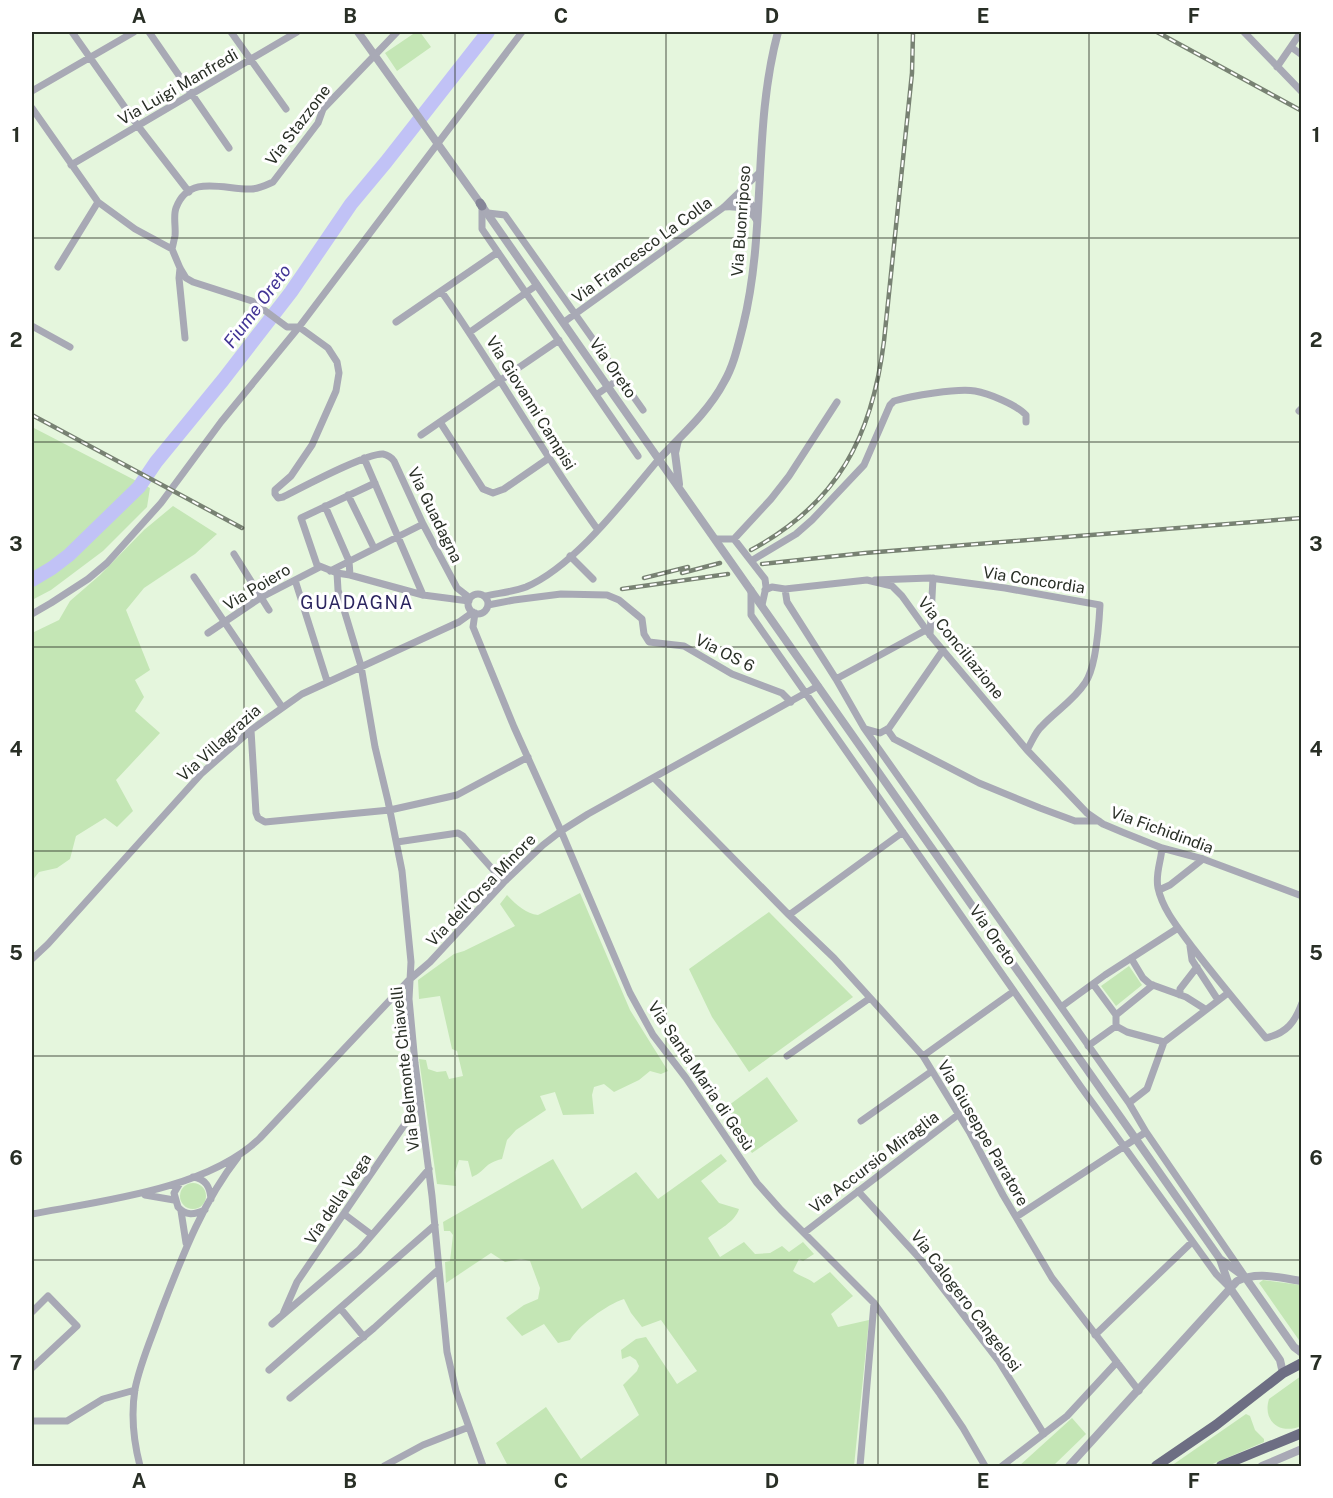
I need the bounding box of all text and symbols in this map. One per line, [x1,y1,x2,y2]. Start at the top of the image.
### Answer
text: A [132,4,146,28]
text: B [343,4,357,28]
text: C [554,4,568,28]
text: D [765,4,779,28]
text: E [977,4,989,28]
text: F [1188,4,1200,28]
street label: Via Luigi Manfredi [115,45,241,129]
street label: Via Stazzone [262,81,334,169]
text: 1 [12,123,20,147]
text: 1 [1312,123,1320,147]
street label: Via Buonriposo [728,165,754,277]
street label: Via Francesco La Colla [568,193,716,307]
water label: Fiume Oreto [219,260,295,352]
text: 2 [10,328,22,352]
text: 2 [1310,328,1322,352]
street label: Via Giovanni Campisi [482,333,580,473]
street label: Via Oreto [585,334,641,402]
street label: Via Guadagna [404,464,466,566]
text: 3 [9,532,23,556]
text: 3 [1309,532,1323,556]
street label: Via Poiero [220,560,294,614]
street label: Via Concordia [982,563,1086,597]
district label: GUADAGNA [300,592,414,613]
street label: Via Conciliazione [914,593,1008,703]
street label: Via OS 6 [692,630,758,676]
street label: Via Villagrazia [173,701,265,785]
text: 4 [9,737,23,761]
text: 4 [1309,737,1323,761]
street label: Via Fichidindia [1108,803,1216,857]
street label: Via dell'Orsa Minore [422,830,540,950]
street label: Via Oreto [965,901,1021,969]
text: 5 [9,941,23,965]
text: 5 [1309,941,1323,965]
street label: Via Belmonte Chiavelli [387,986,423,1152]
street label: Via Santa Maria di Gesù [644,998,758,1154]
street label: Via Giuseppe Paratore [933,1057,1033,1209]
street label: Via Accursio Miraglia [806,1107,942,1217]
text: 6 [9,1146,23,1170]
text: 6 [1309,1146,1323,1170]
street label: Via della Vega [301,1150,375,1248]
street label: Via Calogero Cangelosi [907,1227,1025,1375]
text: 7 [10,1351,22,1375]
text: 7 [1310,1351,1322,1375]
text: A [132,1469,146,1493]
text: B [343,1469,357,1493]
text: C [554,1469,568,1493]
text: D [765,1469,779,1493]
text: E [977,1469,989,1493]
text: F [1188,1469,1200,1493]

